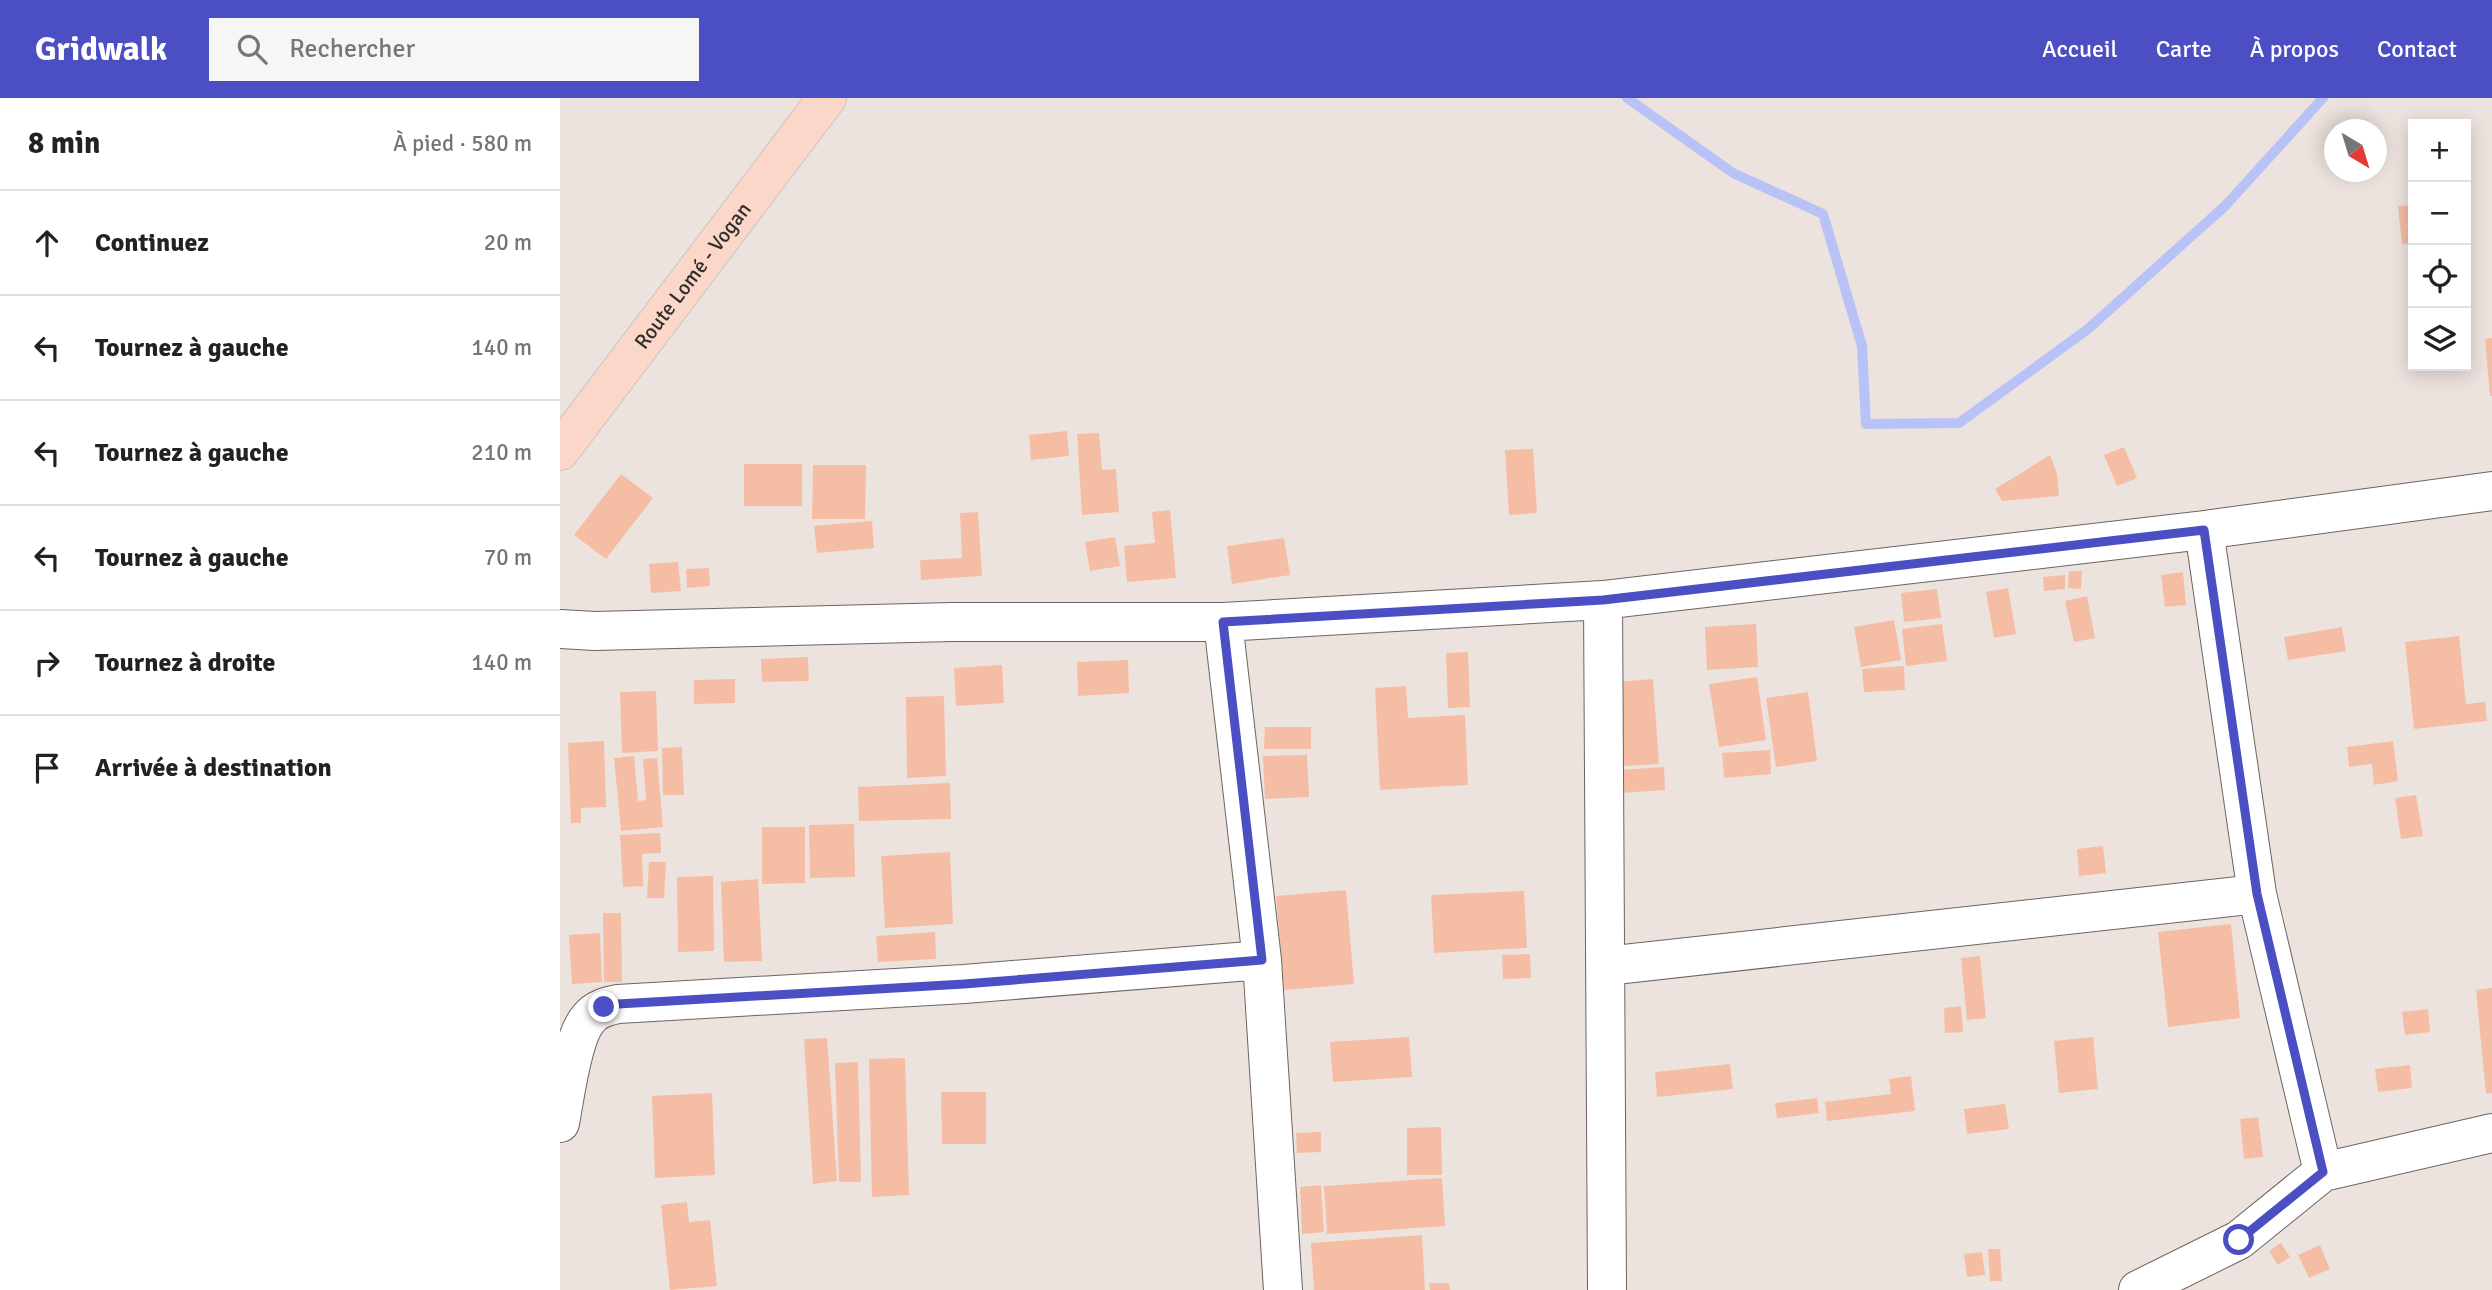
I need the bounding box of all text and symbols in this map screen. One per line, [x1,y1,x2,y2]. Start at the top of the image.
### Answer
search box [209,18,699,81]
text: Gridwalk [35,29,167,70]
icon: search [233,30,271,68]
text: Rechercher [289,33,415,65]
text: Accueil [2042,34,2118,64]
text: Carte [2156,34,2212,64]
text: À propos [2250,34,2339,64]
text: Contact [2377,34,2457,64]
north arrow [2324,119,2387,182]
map controls [2408,119,2471,371]
button: + [2408,119,2471,182]
text: 8 min [28,125,100,162]
text: À pied · 580 m [393,129,532,158]
button: − [2408,182,2471,245]
street label: Route Lomé - Vogan [629,197,757,354]
icon: ahead [28,224,66,262]
text: Continuez [95,227,209,259]
text: 20 m [484,228,532,257]
button: locate [2408,245,2471,308]
button: layers [2408,308,2471,371]
icon: left [28,329,66,367]
text: Tournez à gauche [95,332,289,364]
text: 140 m [471,333,532,362]
icon: left [28,434,66,472]
text: Tournez à gauche [95,437,289,469]
text: 210 m [471,438,532,467]
icon: left [28,539,66,577]
text: Tournez à gauche [95,542,289,574]
text: 70 m [484,543,532,572]
icon: right [28,644,66,682]
text: Tournez à droite [95,647,275,679]
text: 140 m [471,648,532,677]
icon: arrive [28,749,66,787]
text: Arrivée à destination [95,752,332,784]
route end [588,991,619,1022]
route start [2223,1224,2254,1255]

